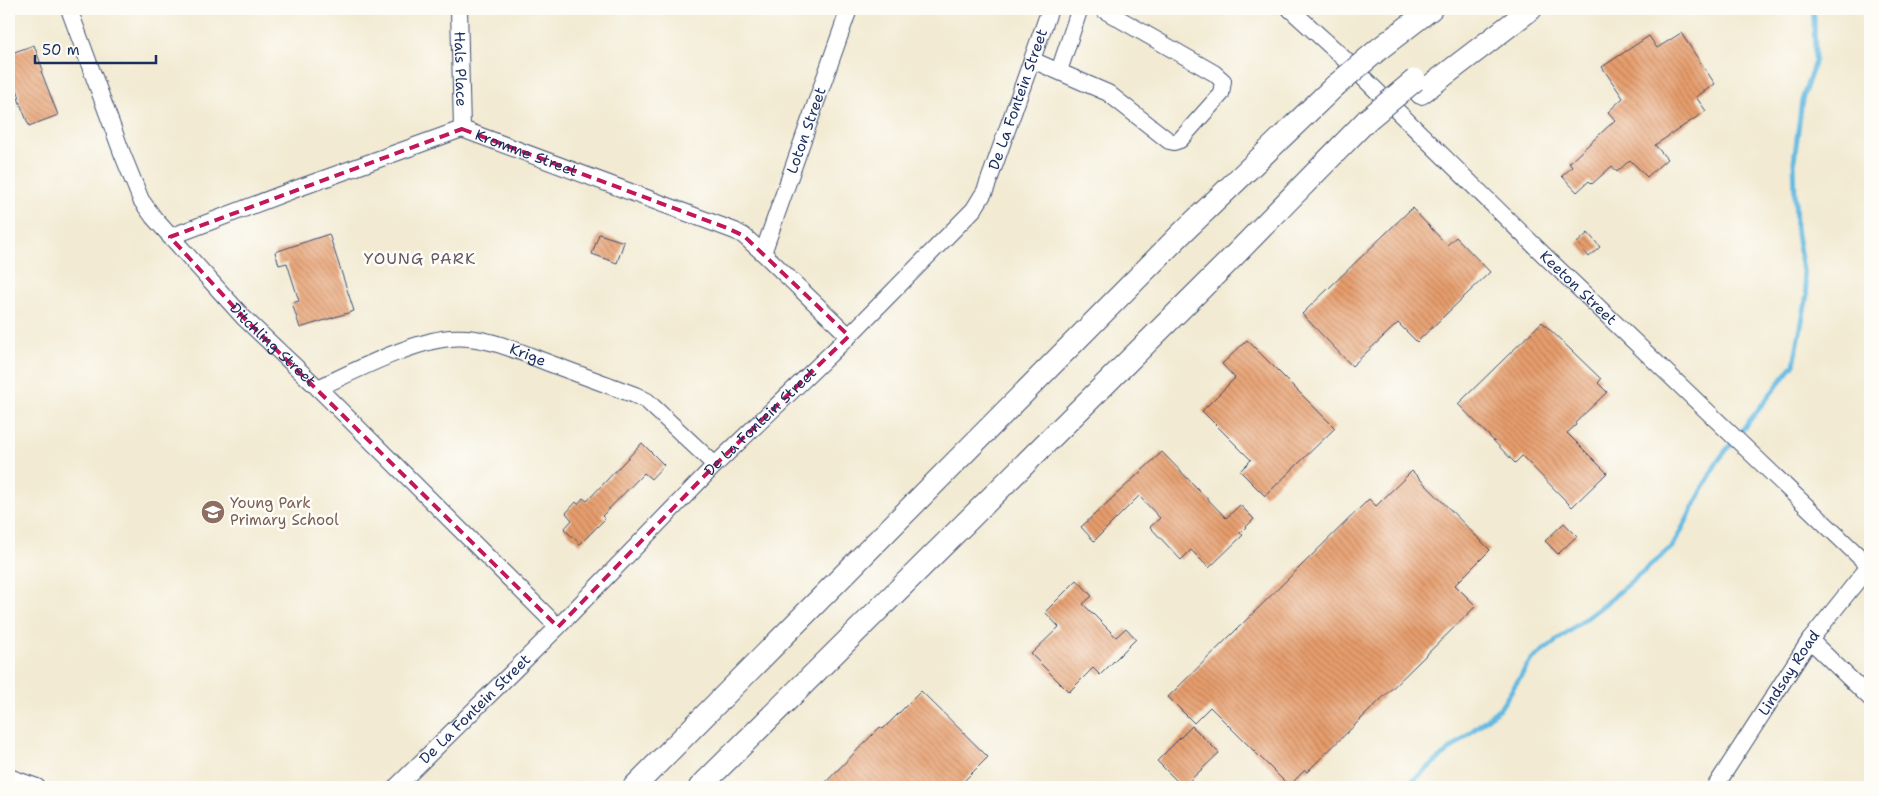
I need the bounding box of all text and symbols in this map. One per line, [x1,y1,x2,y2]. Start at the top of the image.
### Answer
street label: De La Fontein Street [984,26,1052,173]
street label: Hals Place [450,31,471,107]
scale bar [35,32,156,64]
text: 50 m [42,40,80,60]
street label: Loton Street [782,84,831,176]
street label: Kromme Street [472,125,580,181]
street label: Keeton Street [1535,246,1621,329]
district label: YOUNG PARK [364,248,476,269]
street label: Ditchling Street [225,299,320,391]
street label: Krige [507,339,549,371]
street label: De La Fontein Street [700,363,821,480]
place label: Young Park Primary School [230,493,339,530]
school or university icon: Young Park Primary School [200,499,226,525]
street label: Lindsay Road [1754,625,1824,719]
street label: De La Fontein Street [415,650,535,768]

